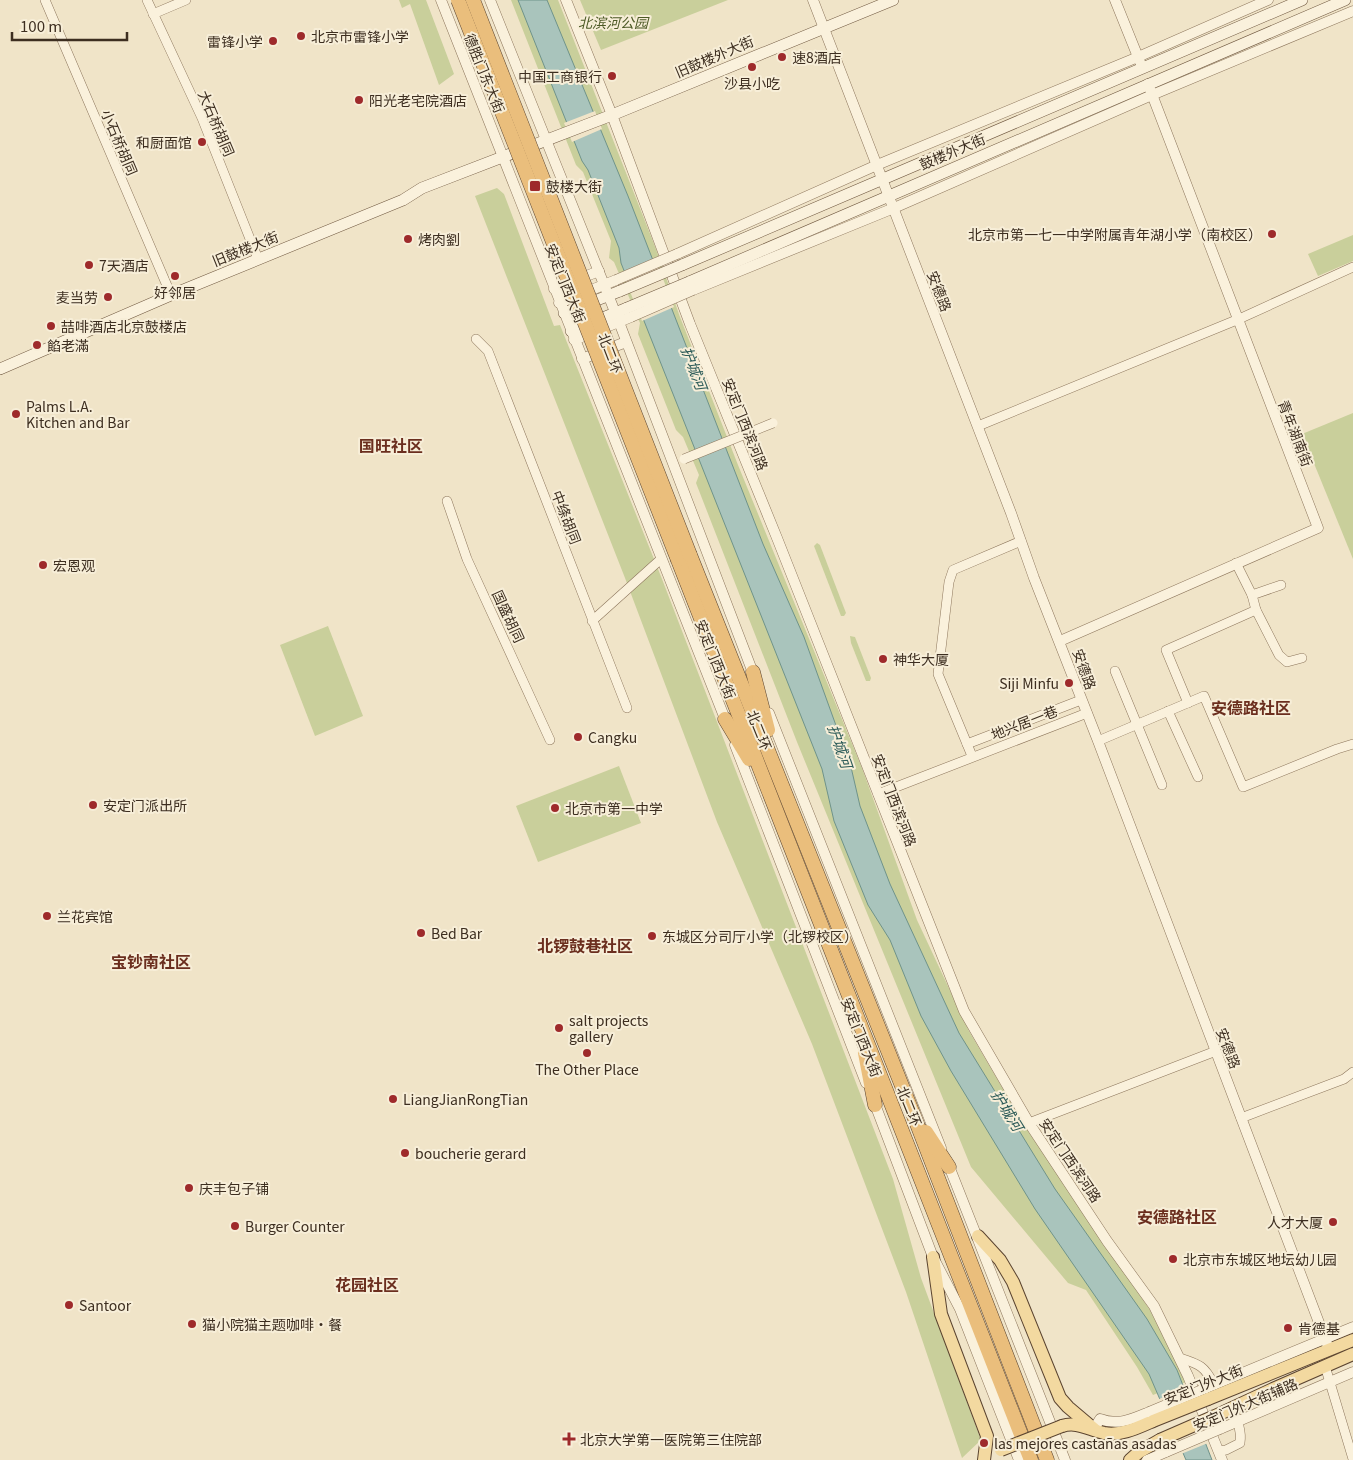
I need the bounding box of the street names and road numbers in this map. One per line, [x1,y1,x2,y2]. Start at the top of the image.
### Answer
street label: 德胜门东大街 [460,30,510,116]
street label: 旧鼓楼外大街 [671,30,757,82]
street label: 大石桥胡同 [194,87,240,159]
street label: 小石桥胡同 [97,106,143,178]
street label: 鼓楼外大街 [916,128,988,174]
street label: 旧鼓楼大街 [209,226,281,270]
street label: 安定门西大街 [541,240,591,326]
street label: 安德路 [923,268,957,314]
street label: 北二环 [594,330,628,376]
street label: 安定门西滨河路 [718,375,774,473]
street label: 青年湖南街 [1274,397,1318,469]
street label: 中绦胡同 [548,487,586,547]
street label: 国盛胡同 [488,586,530,646]
street label: 安定门西大街 [691,616,741,702]
street label: 安德路 [1068,646,1102,692]
street label: 地兴居一巷 [988,700,1060,744]
street label: 北二环 [743,707,777,753]
street label: 安定门西滨河路 [868,751,922,849]
street label: 安定门西大街 [837,994,887,1080]
street label: 安德路 [1212,1025,1246,1071]
street label: 北二环 [893,1083,927,1129]
street label: 安定门西滨河路 [1035,1114,1107,1206]
street label: 安定门外大街 [1160,1359,1246,1409]
street label: 安定门外大街辅路 [1190,1373,1300,1435]

